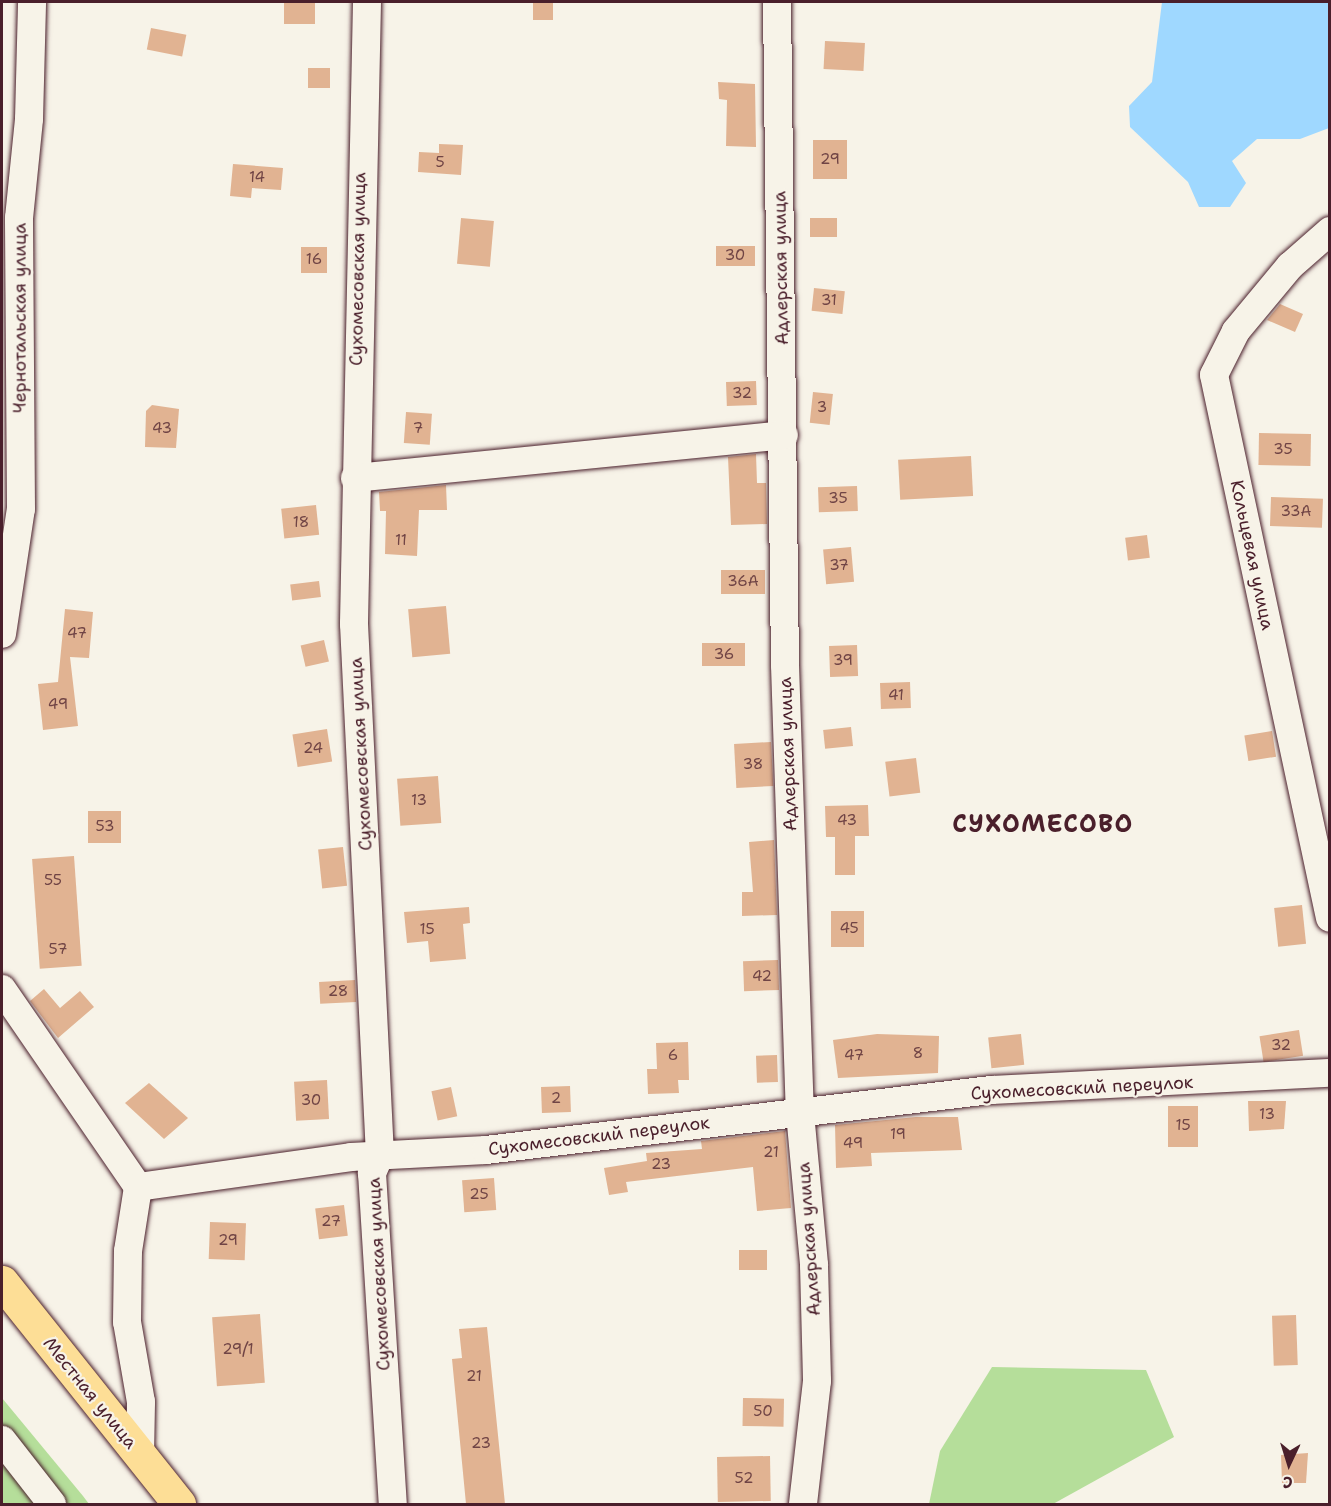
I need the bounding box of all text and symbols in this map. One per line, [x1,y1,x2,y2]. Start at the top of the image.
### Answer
house number: 29 [820,151,840,169]
house number: 5 [435,154,445,172]
house number: 14 [249,169,265,187]
street label: Сухомесовская улица [346,172,370,366]
street label: Адлерская улица [769,191,793,345]
street label: Чернотальская улица [9,223,31,413]
house number: 30 [725,247,745,265]
house number: 16 [306,251,322,269]
house number: 31 [821,292,837,310]
house number: 32 [732,385,752,403]
house number: 3 [817,399,827,417]
house number: 43 [152,420,172,438]
house number: 7 [413,420,423,438]
house number: 35 [1273,441,1293,459]
street label: Кольцевая улица [1226,478,1278,632]
house number: 35 [828,490,848,508]
house number: 33А [1281,503,1311,521]
house number: 18 [293,514,309,532]
house number: 11 [395,532,407,550]
house number: 37 [829,557,849,575]
house number: 36А [727,573,759,591]
house number: 47 [67,625,87,643]
house number: 36 [714,646,734,664]
house number: 39 [833,652,853,670]
street label: Сухомесовская улица [345,657,377,851]
street label: Адлерская улица [775,677,801,831]
house number: 41 [888,687,904,705]
house number: 49 [48,696,68,714]
house number: 24 [303,740,323,758]
house number: 38 [743,756,763,774]
house number: 13 [411,792,427,810]
district label: СУХОМЕСОВО [952,811,1134,839]
house number: 43 [837,812,857,830]
house number: 53 [96,818,114,836]
house number: 55 [44,872,62,890]
house number: 45 [839,920,859,938]
house number: 15 [419,921,435,939]
house number: 57 [49,941,67,959]
house number: 42 [752,968,772,986]
house number: 28 [328,983,348,1001]
house number: 32 [1271,1037,1291,1055]
house number: 8 [913,1045,923,1063]
house number: 6 [668,1047,678,1065]
house number: 47 [844,1047,864,1065]
street label: Сухомесовский переулок [970,1071,1194,1105]
house number: 2 [551,1090,561,1108]
house number: 30 [301,1092,321,1110]
house number: 13 [1259,1106,1275,1124]
street label: Сухомесовский переулок [487,1112,711,1160]
house number: 15 [1175,1117,1191,1135]
house number: 19 [890,1126,906,1144]
house number: 49 [843,1135,863,1153]
house number: 21 [763,1144,779,1162]
house number: 23 [651,1156,671,1174]
street label: Адлерская улица [793,1161,825,1317]
street label: Сухомесовская улица [363,1177,395,1371]
house number: 25 [469,1186,489,1204]
house number: 27 [321,1213,341,1231]
house number: 29 [218,1232,238,1250]
street label: Местная улица [38,1333,142,1453]
house number: 29/1 [222,1341,254,1359]
house number: 21 [466,1368,482,1386]
house number: 50 [753,1403,773,1421]
north arrow [1259,1434,1319,1494]
house number: 23 [471,1435,491,1453]
house number: 52 [735,1470,753,1488]
text: С [1282,1472,1293,1493]

